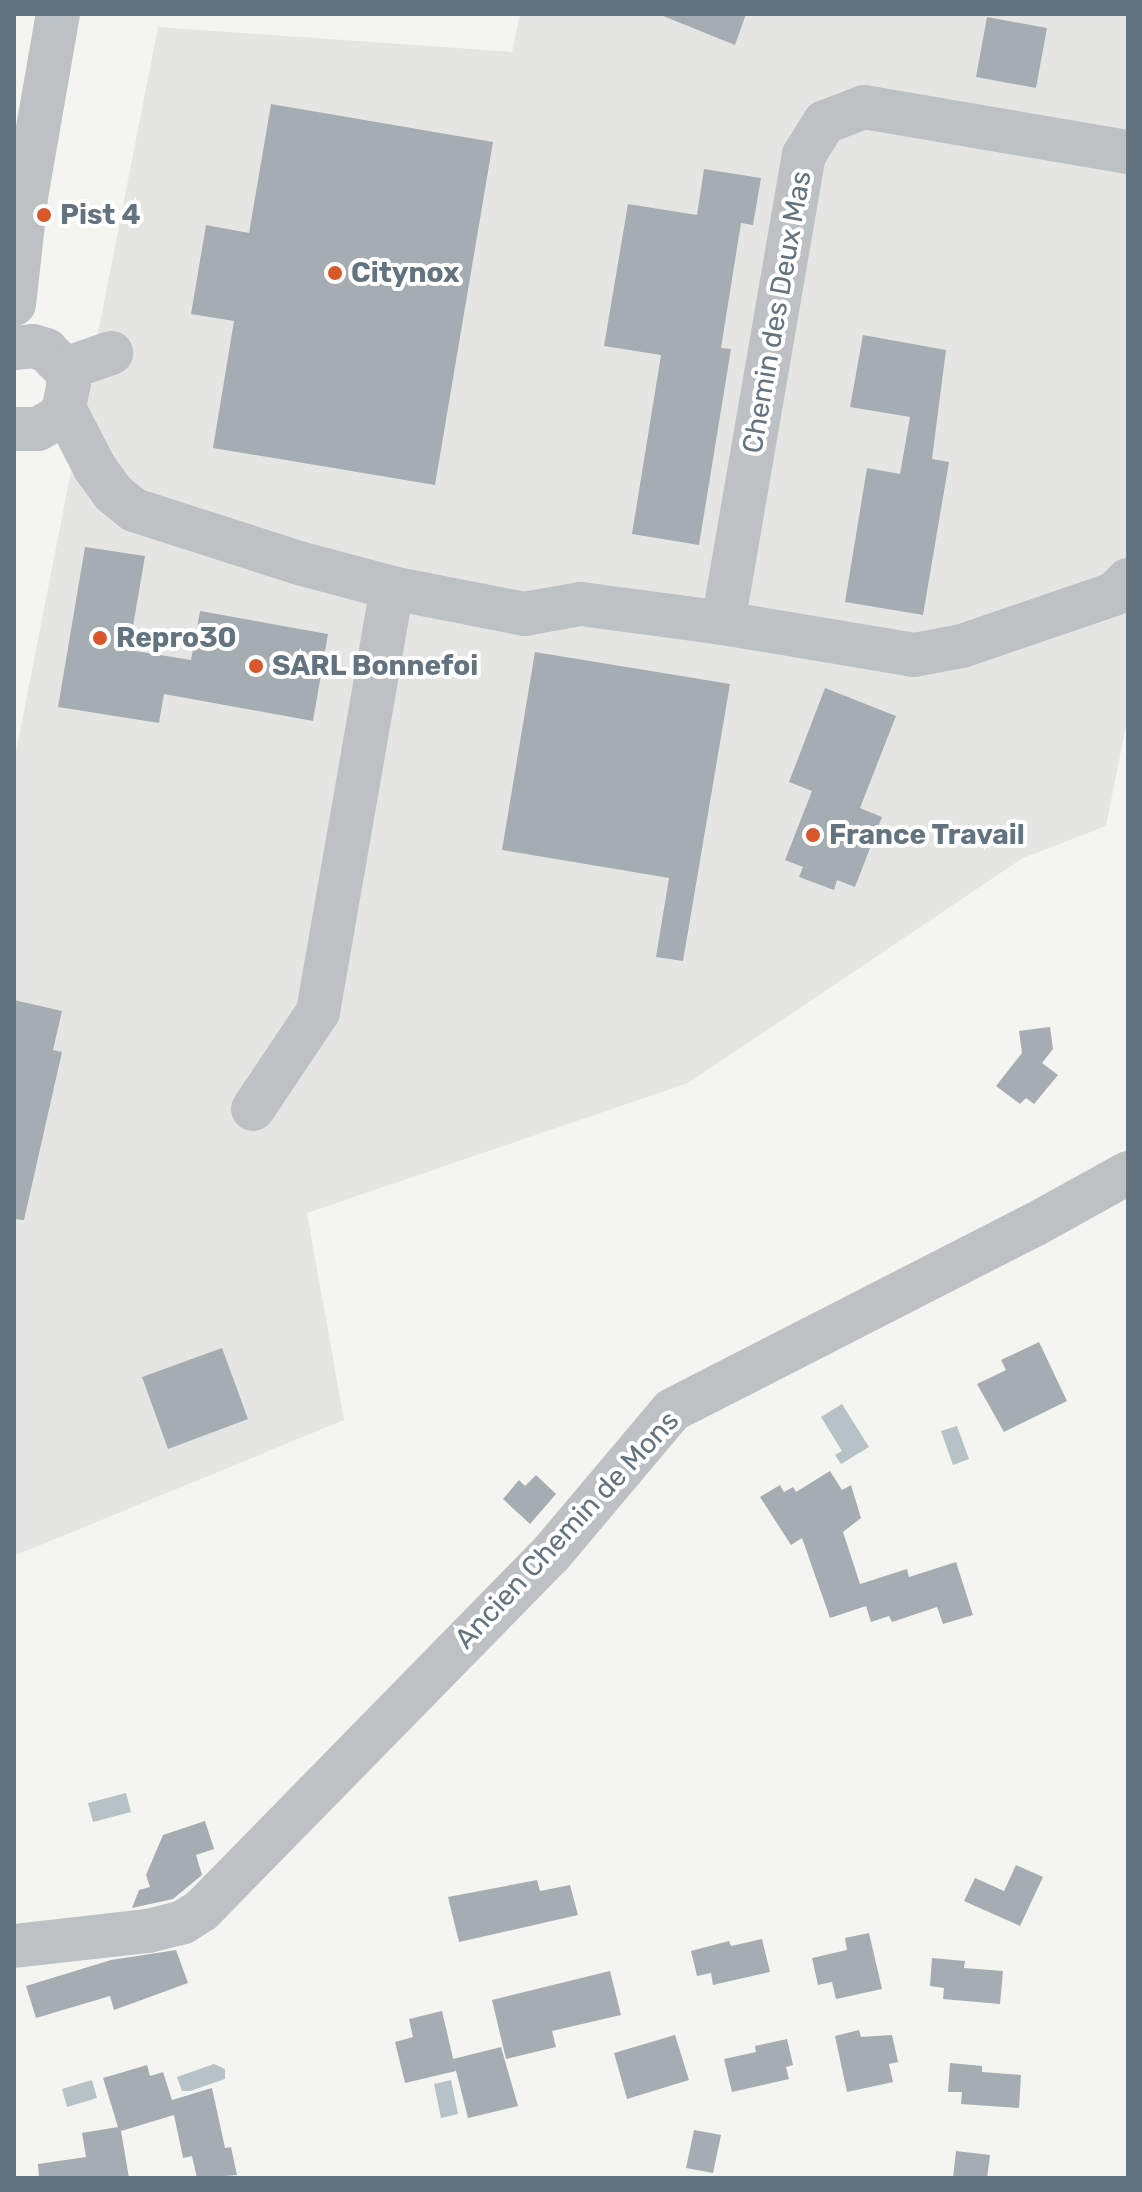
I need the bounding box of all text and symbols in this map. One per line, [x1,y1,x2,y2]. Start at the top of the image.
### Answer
street label: Chemin des Deux Mas [736,168,818,456]
place label: Pist 4 [60,198,141,232]
marker: Pist 4 [35,206,53,224]
place label: Citynox [351,256,459,290]
marker: Citynox [326,264,344,282]
place label: Repro30 [116,621,237,655]
marker: Repro30 [91,629,109,647]
place label: SARL Bonnefoi [272,649,479,683]
marker: SARL Bonnefoi [247,657,265,675]
place label: France Travail [829,818,1025,852]
marker: France Travail [804,826,822,844]
street label: Ancien Chemin de Mons [448,1404,686,1656]

